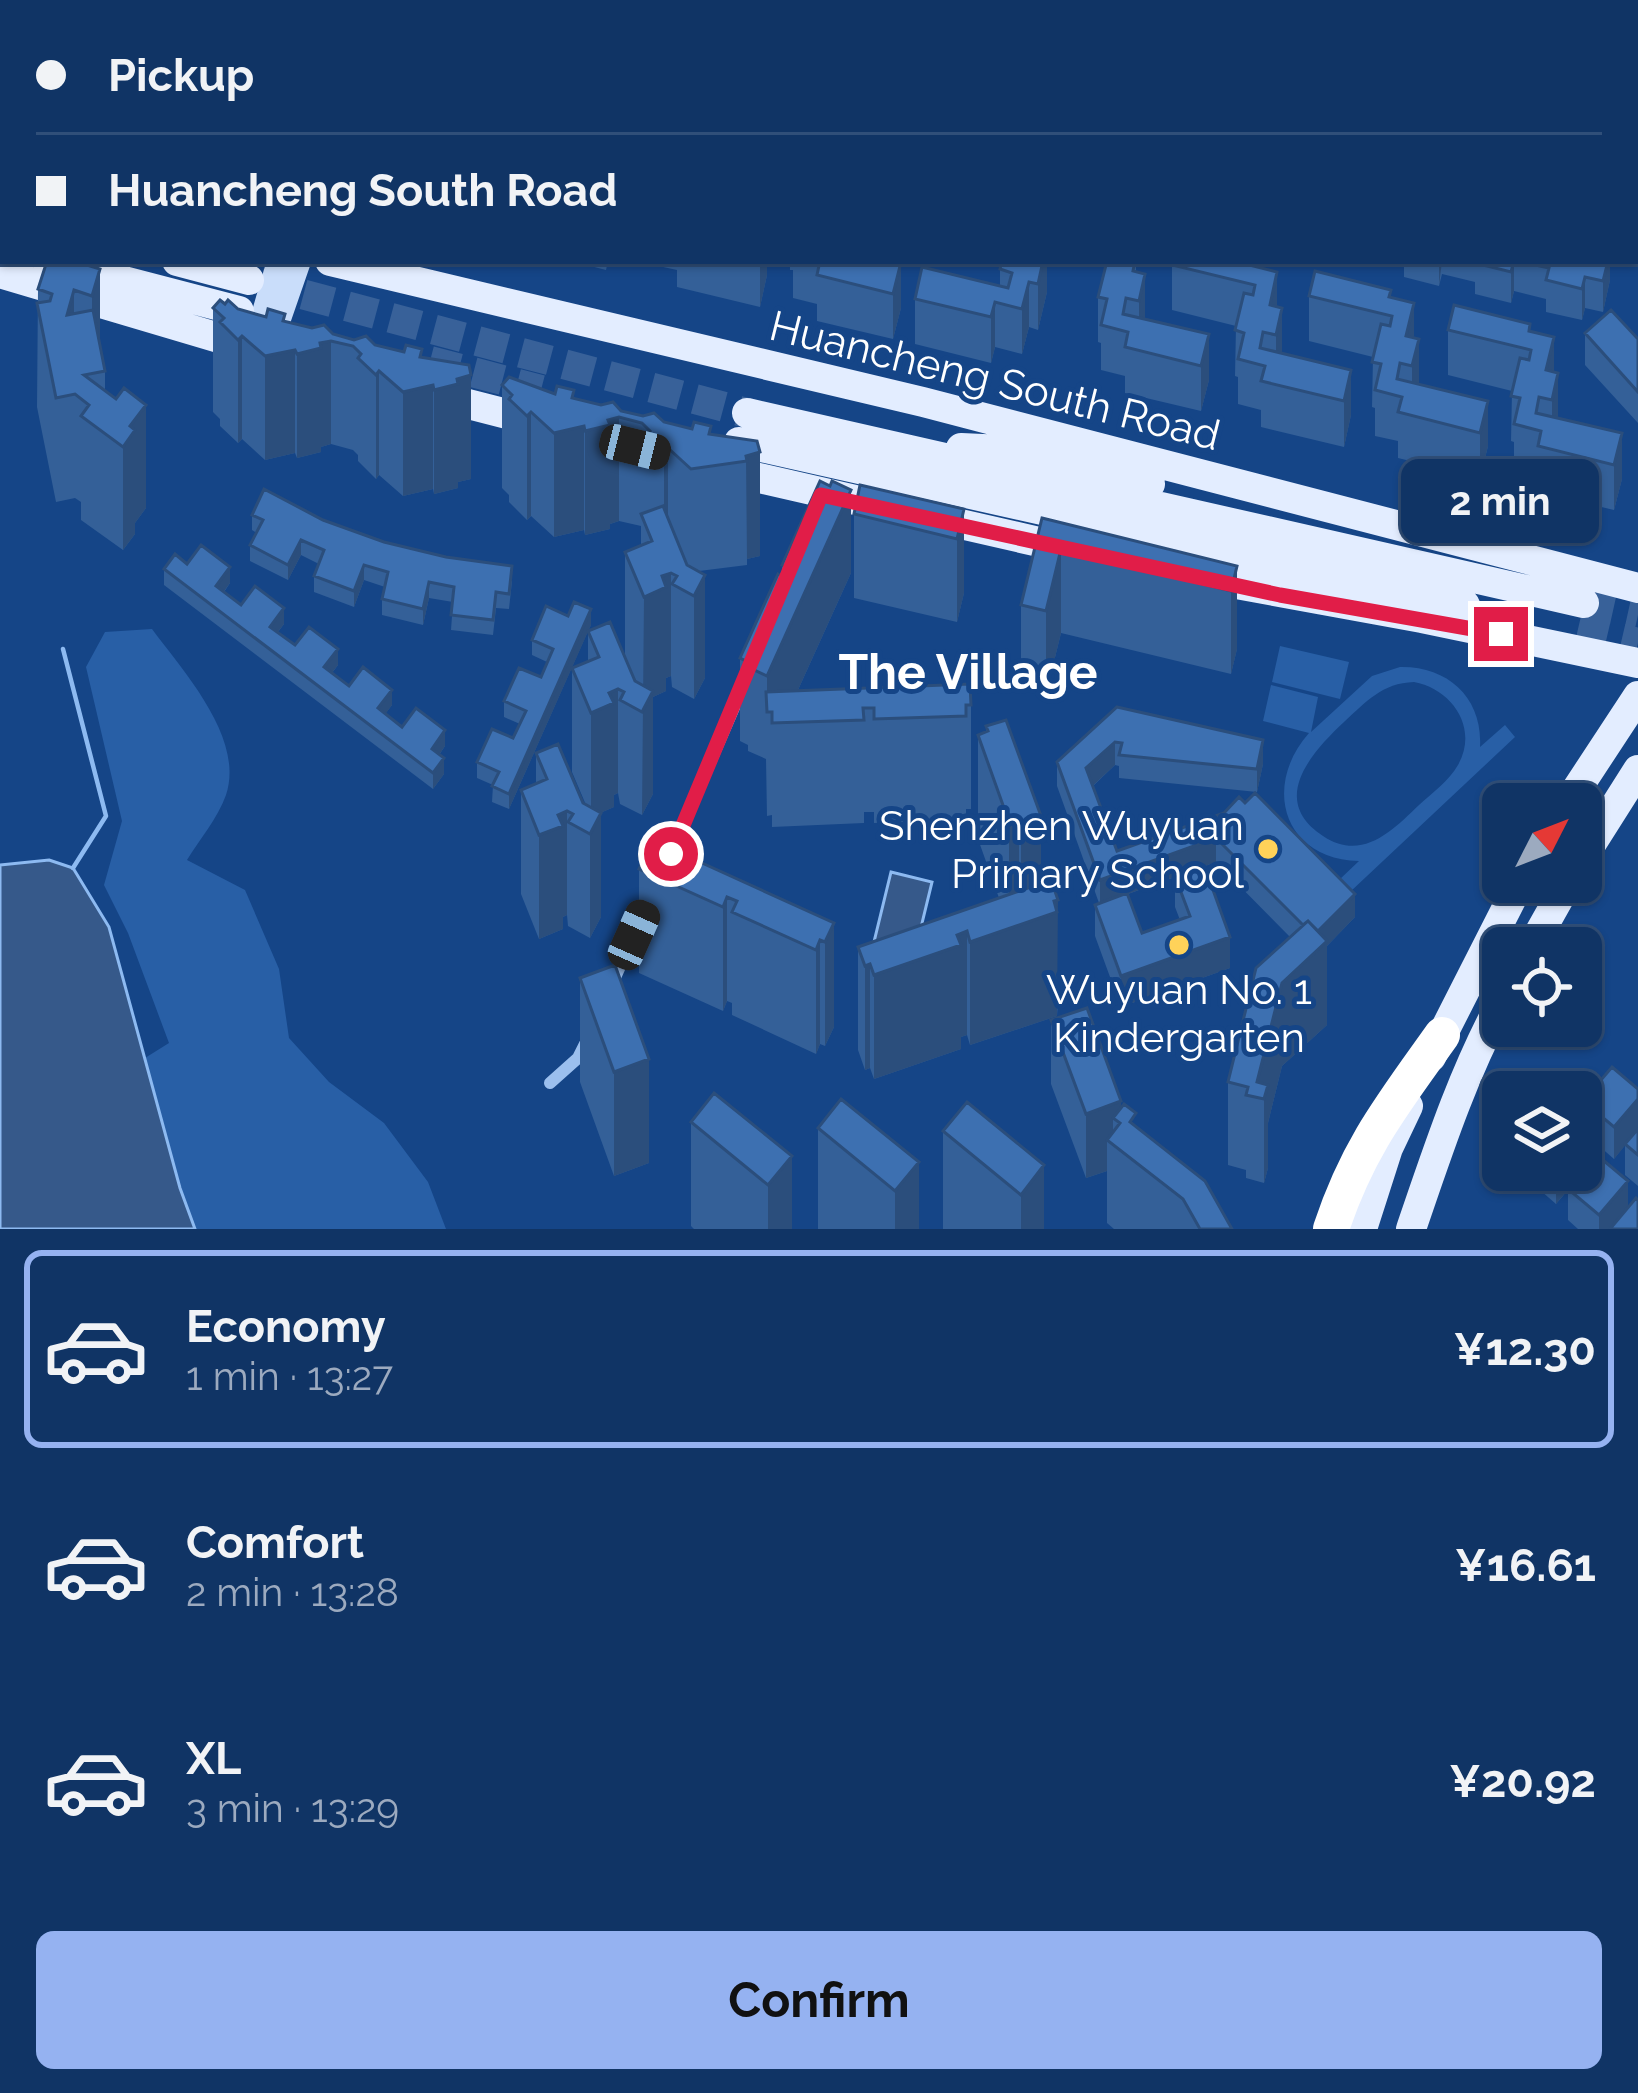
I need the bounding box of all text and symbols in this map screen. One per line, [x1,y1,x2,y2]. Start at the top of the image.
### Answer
text: Pickup [108,49,254,102]
text: Huancheng South Road [108,164,617,217]
street label: Huancheng South Road [765,301,1225,460]
car [596,421,674,473]
callout: 2 min [1402,460,1600,544]
text: 2 min [1449,478,1551,524]
route end [1474,607,1528,661]
district label: The Village [838,644,1098,700]
north arrow [1482,783,1602,903]
map controls [1482,783,1602,1191]
place label: Shenzhen Wuyuan Primary School [879,801,1245,898]
route start [644,827,698,881]
marker: Shenzhen Wuyuan Primary School [1255,836,1281,862]
car [603,895,665,975]
button: locate [1482,927,1602,1047]
marker: Wuyuan No. 1 Kindergarten [1166,932,1192,958]
place label: Wuyuan No. 1 Kindergarten [1046,965,1312,1062]
button: layers [1482,1071,1602,1191]
icon: car [42,1295,150,1403]
text: Economy [186,1300,386,1353]
text: ¥12.30 [1453,1323,1596,1376]
text: 1 min · 13:27 [186,1353,393,1399]
icon: car [42,1511,150,1619]
text: Comfort [186,1516,364,1569]
text: ¥16.61 [1455,1539,1596,1592]
text: 2 min · 13:28 [186,1569,399,1615]
icon: car [42,1727,150,1835]
text: XL [186,1732,241,1785]
text: ¥20.92 [1449,1755,1596,1808]
text: 3 min · 13:29 [186,1785,399,1831]
button: Confirm [36,1931,1602,2069]

